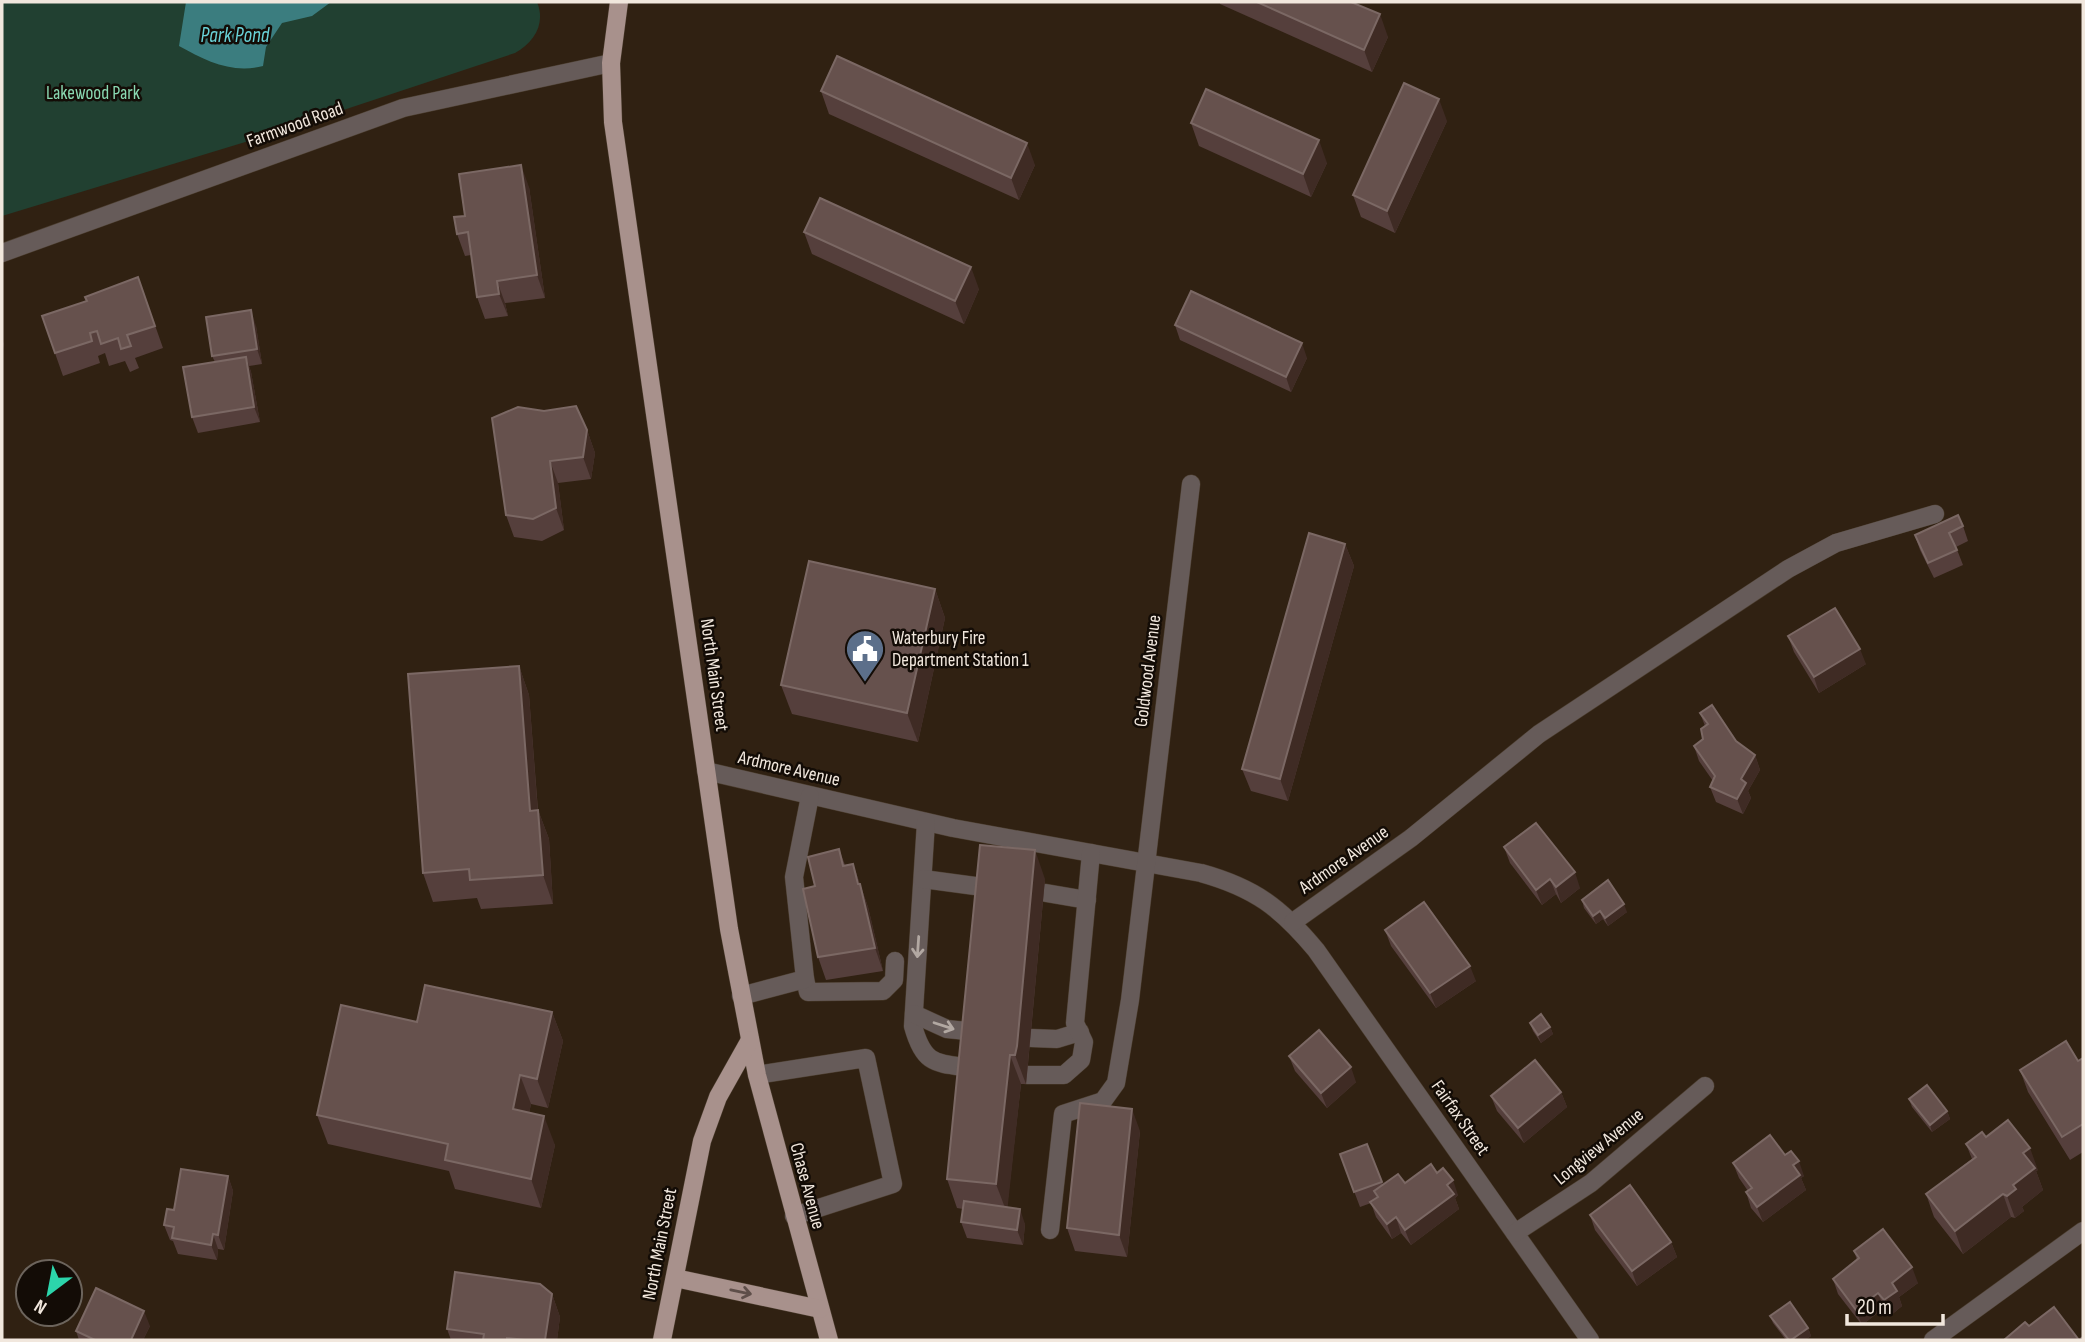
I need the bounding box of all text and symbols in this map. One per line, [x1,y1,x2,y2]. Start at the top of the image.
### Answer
water label: Park Pond [201,23,271,48]
park label: Lakewood Park [46,82,141,105]
street label: Farmwood Road [244,97,346,153]
street label: Goldwood Avenue [1130,614,1166,728]
street label: North Main Street [695,617,733,733]
place label: Waterbury Fire Department Station 1 [892,627,1029,672]
public building icon: Waterbury Fire Department Station 1 [844,628,886,683]
street label: Ardmore Avenue [735,746,842,792]
street label: Ardmore Avenue [1294,821,1393,900]
one-way arrow [912,935,925,958]
one-way arrow [933,1021,955,1033]
street label: Fairfax Street [1426,1076,1494,1160]
street label: Longview Avenue [1550,1104,1648,1190]
street label: Chase Avenue [784,1140,830,1232]
street label: North Main Street [638,1186,682,1302]
north arrow [14,1258,84,1328]
scale bar [1847,1282,1943,1326]
one-way arrow [729,1286,752,1300]
text: N [30,1294,51,1319]
text: 20 m [1857,1295,1892,1320]

